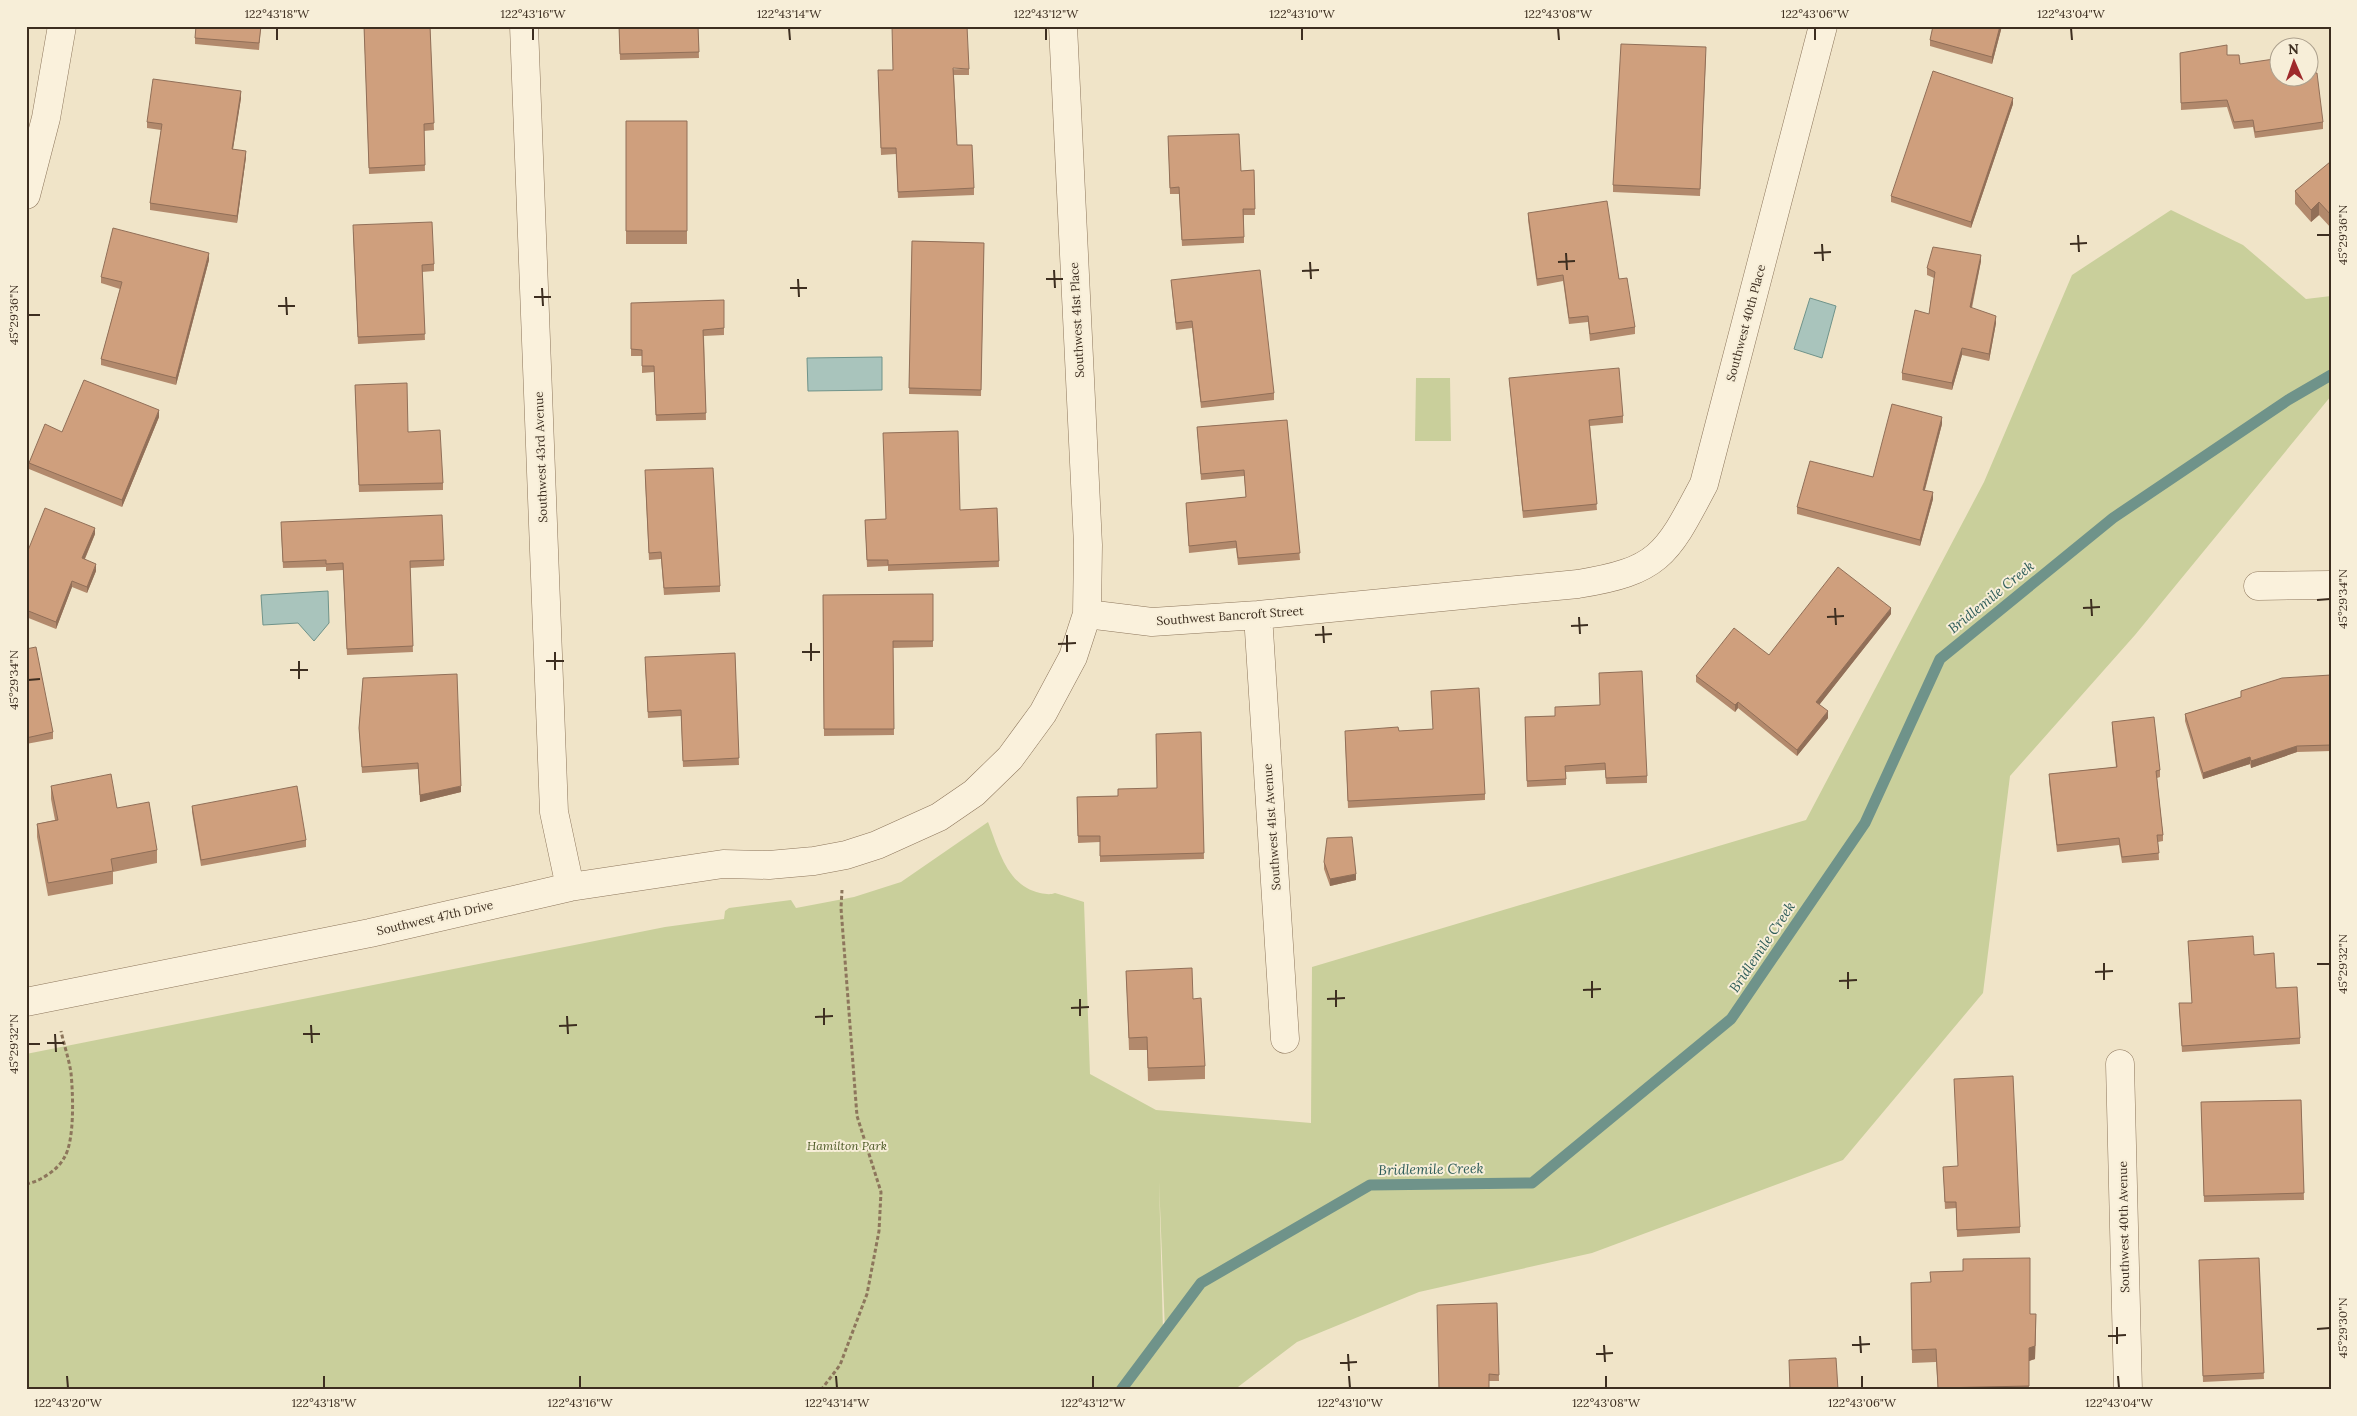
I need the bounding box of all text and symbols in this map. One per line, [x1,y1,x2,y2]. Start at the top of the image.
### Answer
text: 122°43'18"W [245,6,310,21]
text: 122°43'16"W [501,6,566,21]
text: 122°43'14"W [757,6,822,21]
text: 122°43'12"W [1014,6,1079,21]
text: 122°43'10"W [1269,6,1336,21]
text: 122°43'08"W [1524,6,1593,21]
text: 122°43'06"W [1781,6,1850,21]
text: 122°43'04"W [2037,6,2106,21]
north arrow [2270,38,2320,88]
text: N [2288,40,2299,58]
text: 45°29'36"N [2335,205,2350,265]
street label: Southwest 41st Place [1066,261,1087,378]
street label: Southwest 40th Place [1723,262,1768,383]
text: 45°29'36"N [6,285,21,345]
street label: Southwest 43rd Avenue [531,391,550,523]
water label: Bridlemile Creek [1944,557,2038,637]
text: 45°29'34"N [2335,569,2350,629]
street label: Southwest Bancroft Street [1156,603,1304,628]
text: 45°29'34"N [6,650,21,710]
street label: Southwest 41st Avenue [1260,763,1283,891]
street label: Southwest 47th Drive [375,897,495,938]
water label: Bridlemile Creek [1725,898,1799,996]
text: 45°29'32"N [2335,934,2350,994]
text: 45°29'32"N [6,1014,21,1074]
park label: Hamilton Park [807,1138,887,1153]
water label: Bridlemile Creek [1378,1159,1484,1179]
street label: Southwest 40th Avenue [2115,1161,2132,1293]
text: 45°29'30"N [2335,1297,2350,1359]
text: 122°43'20"W [34,1395,103,1410]
text: 122°43'18"W [292,1395,357,1410]
text: 122°43'16"W [548,1395,613,1410]
text: 122°43'14"W [805,1395,870,1410]
text: 122°43'12"W [1061,1395,1126,1410]
text: 122°43'10"W [1317,1395,1384,1410]
text: 122°43'08"W [1572,1395,1641,1410]
text: 122°43'06"W [1828,1395,1897,1410]
text: 122°43'04"W [2085,1395,2154,1410]

